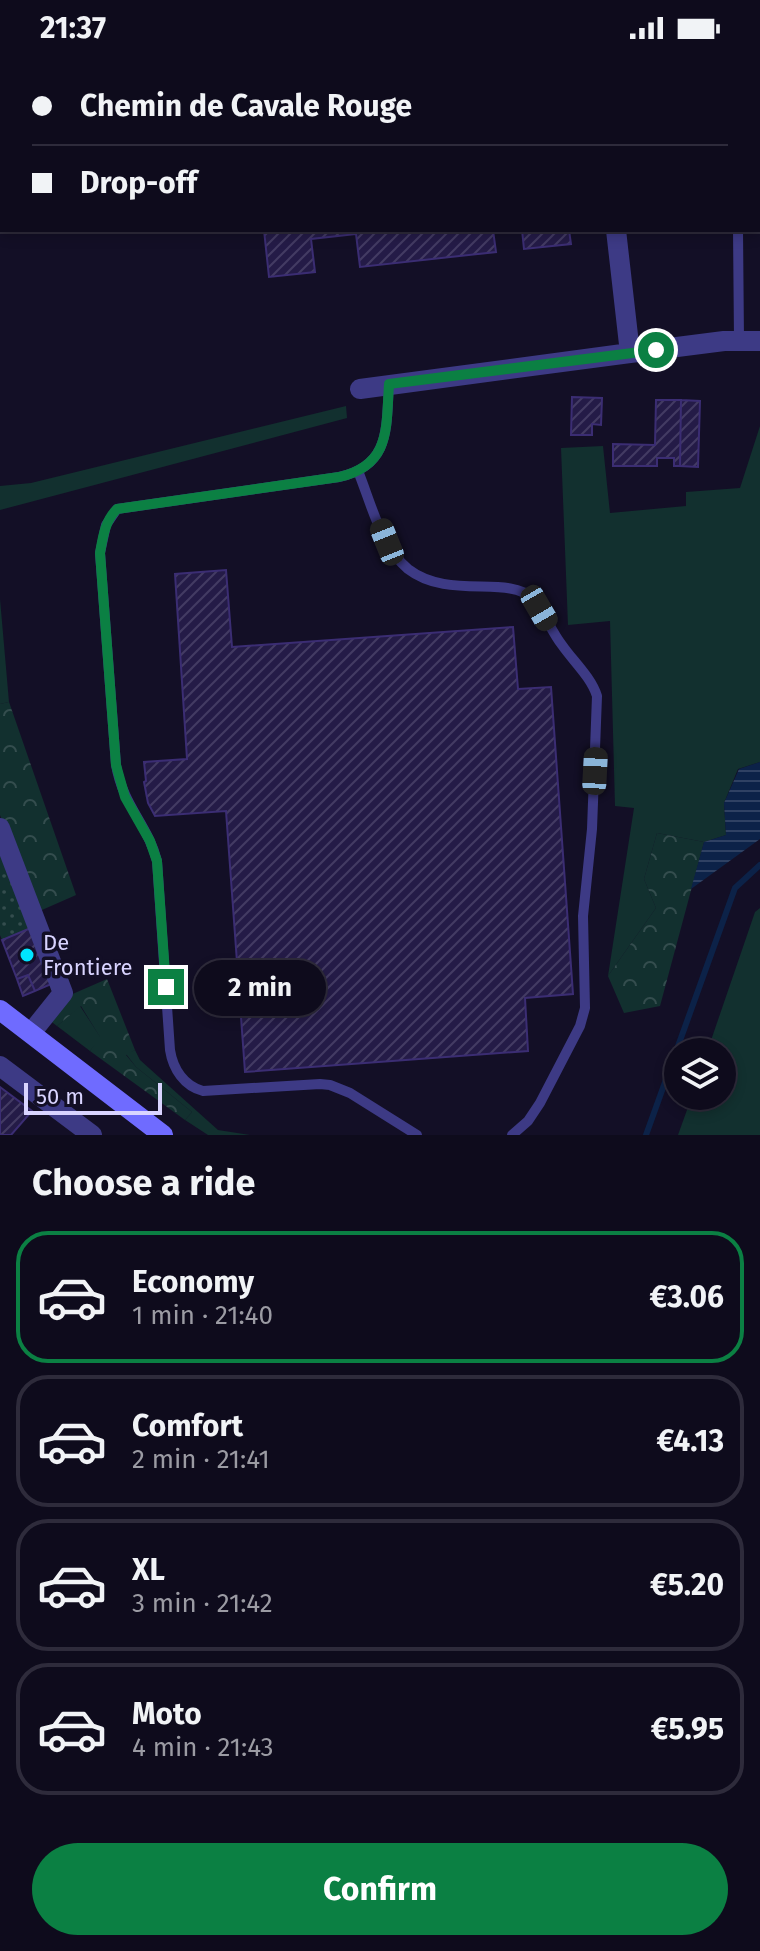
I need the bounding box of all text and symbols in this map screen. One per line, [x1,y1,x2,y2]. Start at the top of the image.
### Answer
text: 21:37 [40,10,106,46]
text: Chemin de Cavale Rouge [80,88,412,124]
text: Drop-off [80,165,197,201]
route start [638,332,674,368]
car [367,515,407,569]
car [517,581,561,635]
car [582,746,608,796]
place label: De Frontiere [43,929,133,981]
marker: De Frontiere [18,946,36,964]
callout: 2 min [194,959,326,1015]
route end [148,969,184,1005]
text: 2 min [228,972,292,1003]
map controls [664,1038,736,1110]
button: layers [664,1038,736,1110]
scale bar [24,1079,162,1115]
text: 50 m [36,1083,84,1110]
text: Choose a ride [32,1161,255,1205]
icon: car [36,1261,108,1333]
text: Economy [132,1264,254,1300]
text: €3.06 [649,1279,724,1315]
text: 1 min · 21:40 [132,1300,273,1331]
icon: car [36,1405,108,1477]
text: Comfort [132,1408,243,1444]
text: €4.13 [657,1423,724,1459]
text: 2 min · 21:41 [132,1444,270,1475]
icon: car [36,1549,108,1621]
text: XL [132,1552,165,1588]
text: €5.20 [650,1567,724,1603]
text: 3 min · 21:42 [132,1588,273,1619]
icon: car [36,1693,108,1765]
text: Moto [132,1696,202,1732]
text: €5.95 [651,1711,724,1747]
text: 4 min · 21:43 [132,1732,274,1763]
button: Confirm [32,1843,728,1935]

